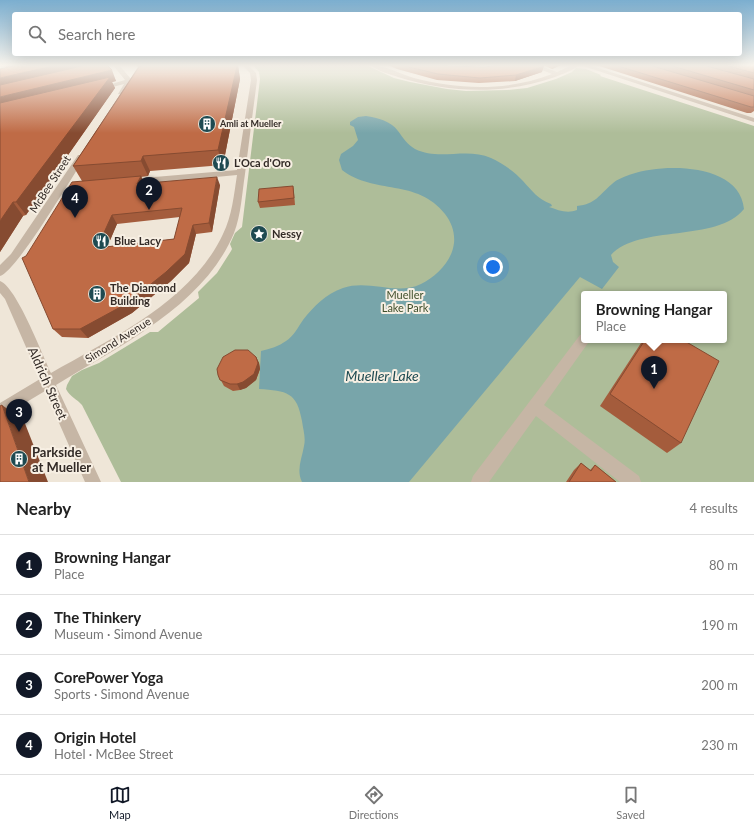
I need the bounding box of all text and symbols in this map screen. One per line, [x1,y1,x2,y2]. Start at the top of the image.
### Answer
search box [12,12,742,56]
icon: search [26,23,48,45]
text: Search here [58,25,135,43]
building icon: Amli at Mueller [197,114,217,134]
place label: Amli at Mueller [219,118,282,129]
street label: McBee Street [26,153,73,215]
restaurant icon: L'Oca d'Oro [211,153,231,173]
place label: L'Oca d'Oro [234,156,291,169]
pin: 2 [136,177,162,210]
pin: 4 [62,185,88,218]
place icon: Nessy [249,224,269,244]
place label: Nessy [272,227,302,240]
restaurant icon: Blue Lacy [91,231,111,251]
place label: Blue Lacy [114,234,161,247]
your location [483,257,503,277]
place label: The Diamond Building [110,281,176,307]
building icon: The Diamond Building [87,284,107,304]
park label: Mueller Lake Park [382,288,429,314]
popup [581,291,727,343]
text: Browning Hangar [596,300,712,318]
street label: Simond Avenue [82,314,153,365]
text: Place [596,318,626,334]
street label: Aldrich Street [25,344,71,422]
pin: 1 [641,356,667,389]
water label: Mueller Lake [345,367,419,384]
pin: 3 [6,399,32,432]
place label: Parkside at Mueller [32,444,91,475]
building icon: Parkside at Mueller [9,449,29,469]
text: Nearby [16,498,71,519]
text: 4 results [690,500,738,516]
text: Browning Hangar [54,548,171,566]
text: 1 [25,557,33,573]
text: 80 m [709,557,738,573]
text: Place [54,566,84,582]
text: The Thinkery [54,608,141,626]
text: 2 [25,617,33,633]
text: 190 m [701,617,738,633]
text: Museum · Simond Avenue [54,626,202,642]
text: CorePower Yoga [54,668,163,686]
text: 3 [25,677,33,693]
text: 200 m [701,677,738,693]
text: Sports · Simond Avenue [54,686,189,702]
text: Origin Hotel [54,728,136,746]
text: 4 [25,737,33,753]
text: 230 m [701,737,738,753]
text: Hotel · McBee Street [54,746,173,762]
tab: Map [109,784,131,821]
tab: Directions [349,784,398,821]
tab: Saved [616,784,645,821]

